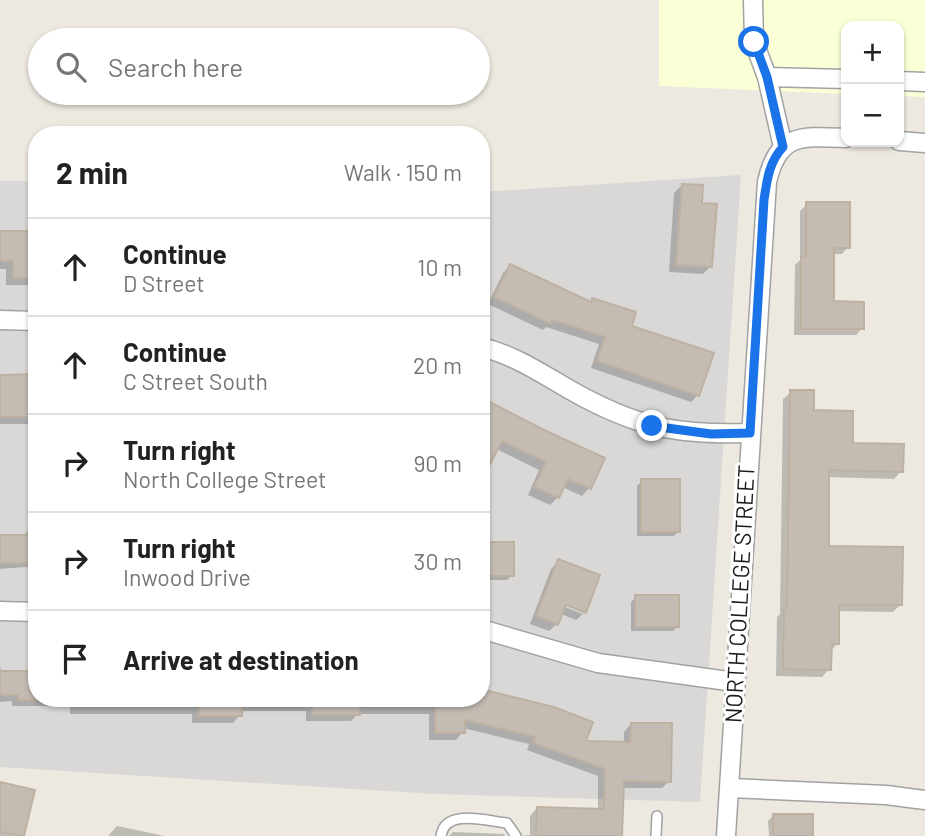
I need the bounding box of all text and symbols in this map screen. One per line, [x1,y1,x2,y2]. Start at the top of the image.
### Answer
map controls [841,21,904,147]
button: + [841,21,904,84]
route start [738,26,769,57]
search box [28,28,490,105]
icon: search [52,48,90,86]
text: Search here [108,51,243,82]
button: − [841,84,904,147]
text: 2 min [56,154,128,190]
text: Walk · 150 m [344,158,462,186]
text: Continue [123,238,227,269]
icon: ahead [56,248,94,286]
text: 10 m [417,253,462,281]
text: D Street [123,269,205,297]
text: Continue [123,336,227,367]
icon: ahead [56,346,94,384]
text: 20 m [413,351,462,379]
text: C Street South [123,367,268,395]
route end [636,410,667,441]
text: Turn right [123,434,236,465]
icon: right [56,444,94,482]
text: 90 m [413,449,462,477]
street label: NORTH COLLEGE STREET [718,464,760,724]
text: North College Street [123,465,326,493]
text: Turn right [123,532,236,563]
icon: right [56,542,94,580]
text: 30 m [414,547,462,575]
text: Inwood Drive [123,563,251,591]
icon: arrive [56,640,94,678]
text: Arrive at destination [123,644,359,675]

